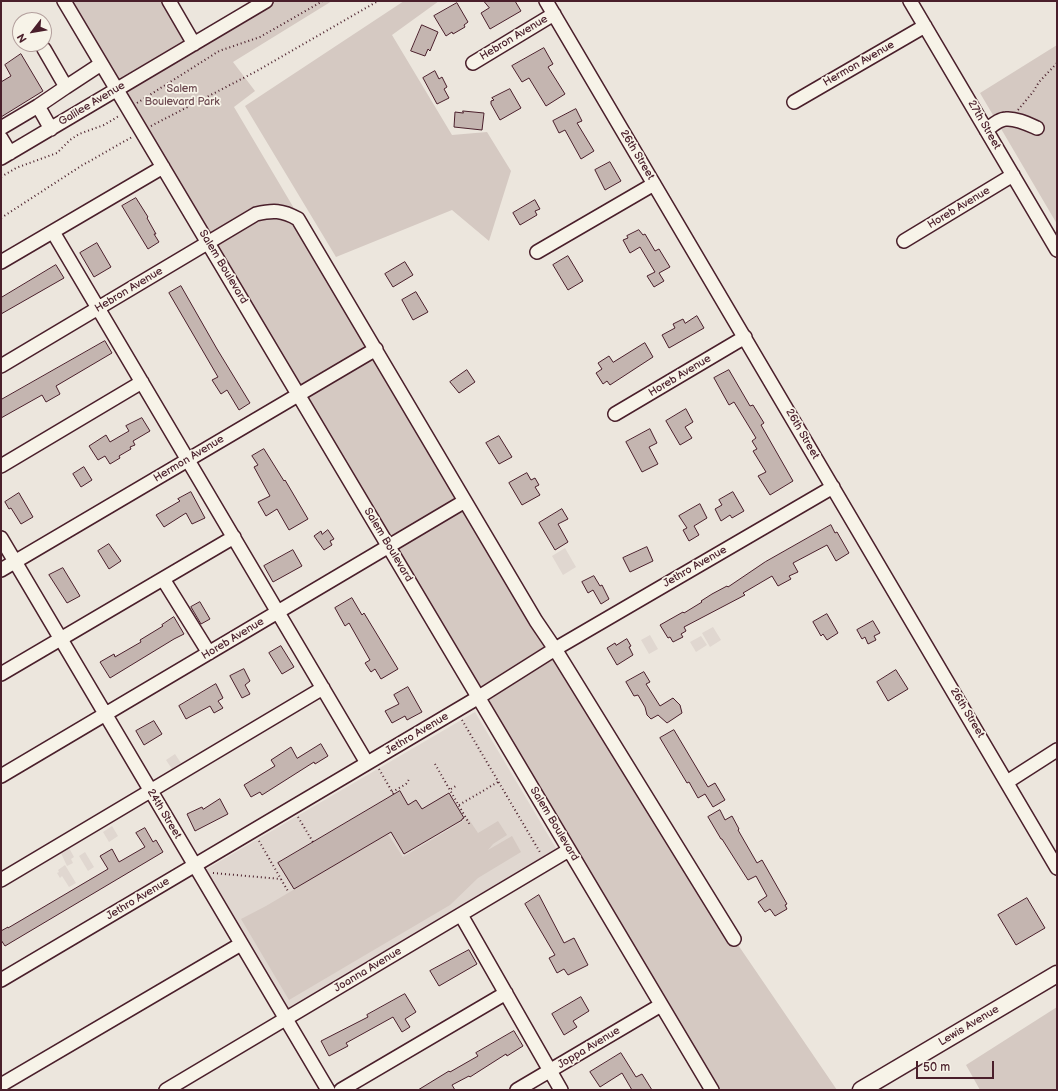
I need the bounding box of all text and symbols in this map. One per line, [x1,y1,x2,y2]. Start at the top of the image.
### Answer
north arrow [12,12,52,52]
street label: Hebron Avenue [478,13,550,63]
text: N [14,31,30,45]
street label: Hermon Avenue [821,38,897,90]
street label: Galilee Avenue [57,79,127,129]
park label: Salem Boulevard Park [144,82,220,108]
street label: 27th Street [965,98,1003,152]
street label: 26th Street [617,128,657,182]
street label: Horeb Avenue [925,184,993,232]
street label: Salem Boulevard [196,228,250,306]
street label: Hebron Avenue [93,265,165,315]
street label: Horeb Avenue [646,352,714,400]
street label: 26th Street [782,407,822,461]
street label: Hermon Avenue [151,433,227,485]
street label: Salem Boulevard [361,506,415,584]
street label: Jethro Avenue [661,543,729,591]
street label: Horeb Avenue [199,615,267,663]
street label: 26th Street [947,686,987,740]
street label: Jethro Avenue [383,710,451,758]
street label: Salem Boulevard [527,785,581,863]
street label: 24th Street [144,787,184,841]
street label: Jethro Avenue [104,875,172,923]
street label: Joanna Avenue [332,945,404,995]
street label: Lewis Avenue [937,1003,1001,1049]
street label: Joppa Avenue [555,1024,623,1072]
scale bar [918,1053,996,1079]
text: 50 m [923,1060,950,1075]

